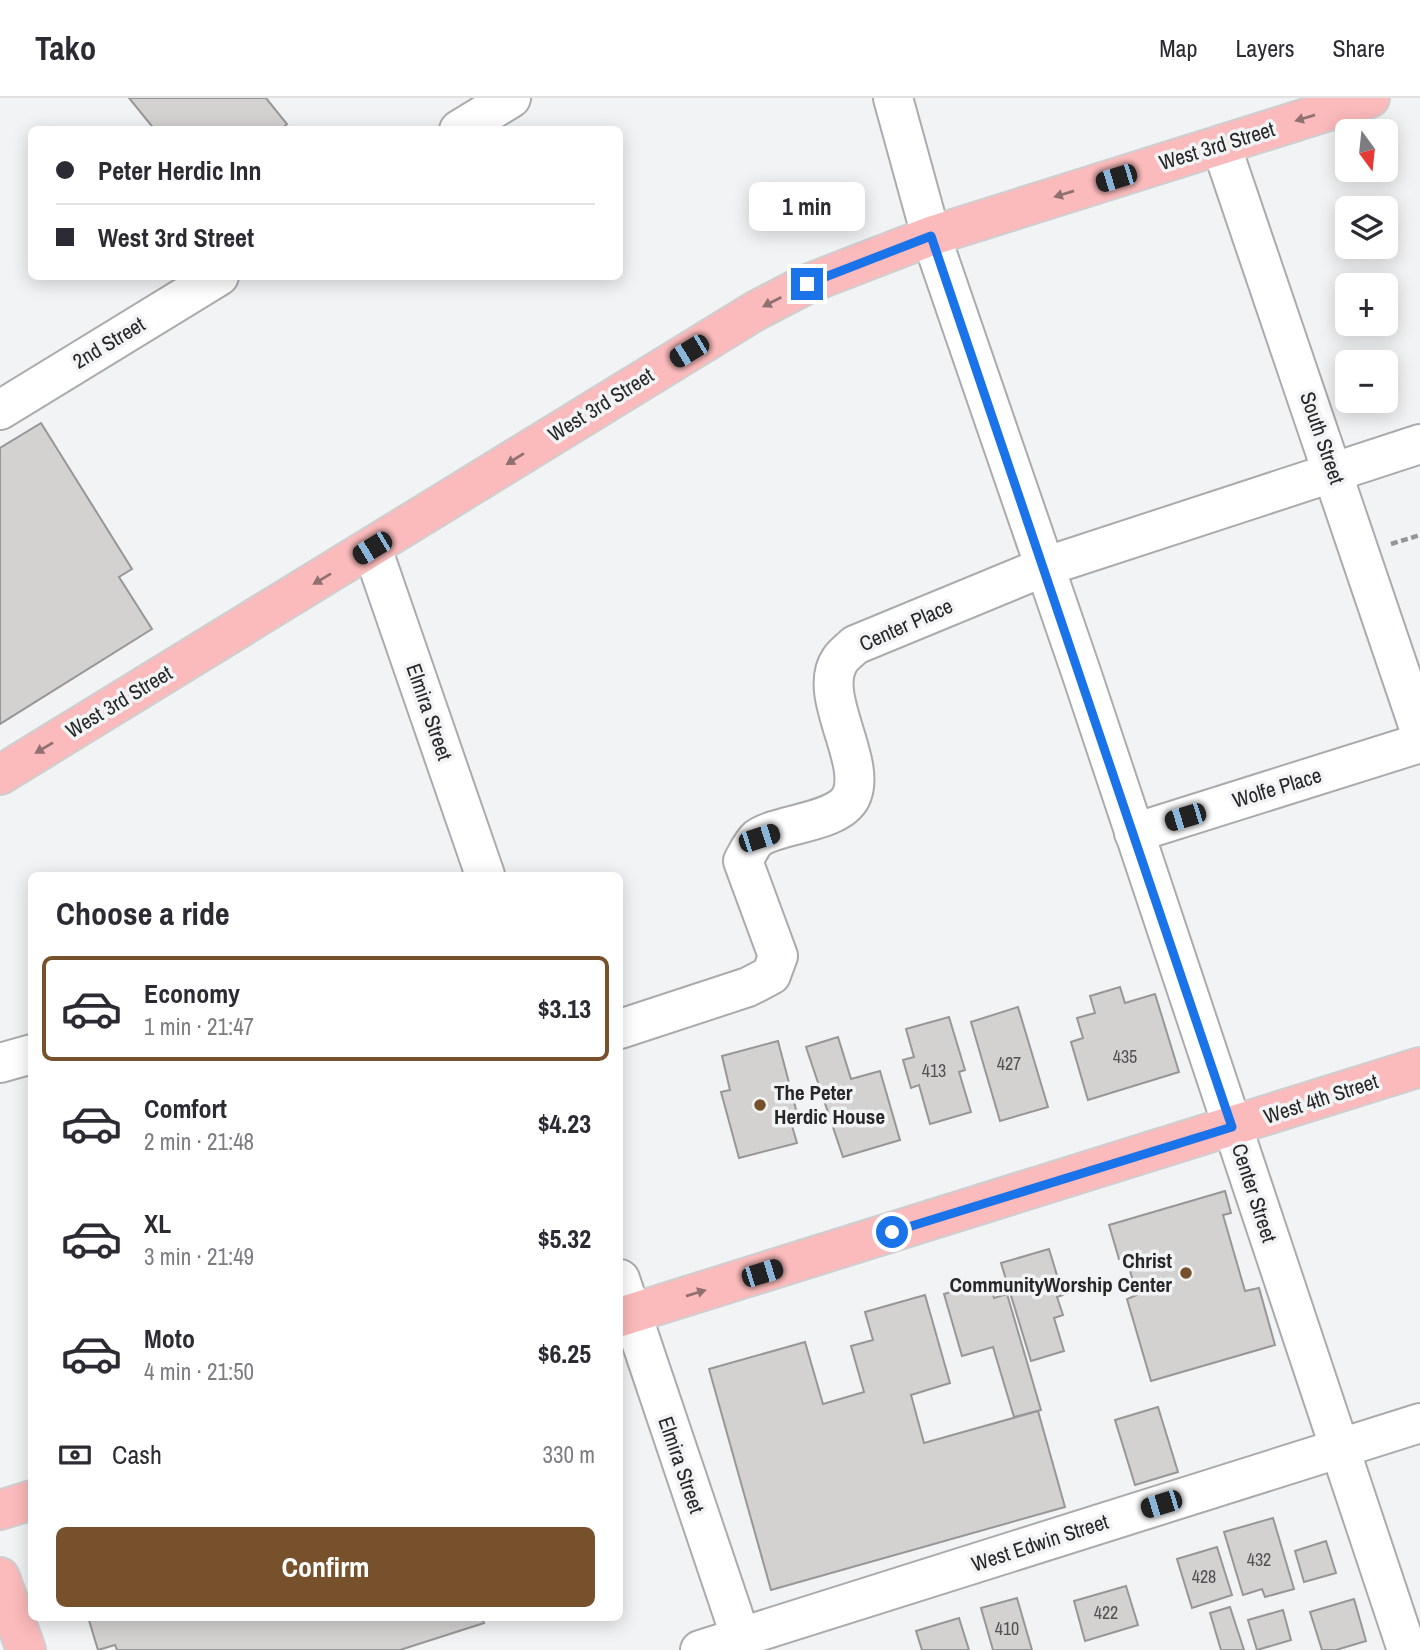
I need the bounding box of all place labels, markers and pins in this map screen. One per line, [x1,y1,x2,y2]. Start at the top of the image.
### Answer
place label: The Peter Herdic House [774,1078,885,1131]
marker: The Peter Herdic House [752,1097,768,1113]
place label: Christ CommunityWorship Center [949,1246,1172,1299]
marker: Christ CommunityWorship Center [1178,1265,1194,1281]

